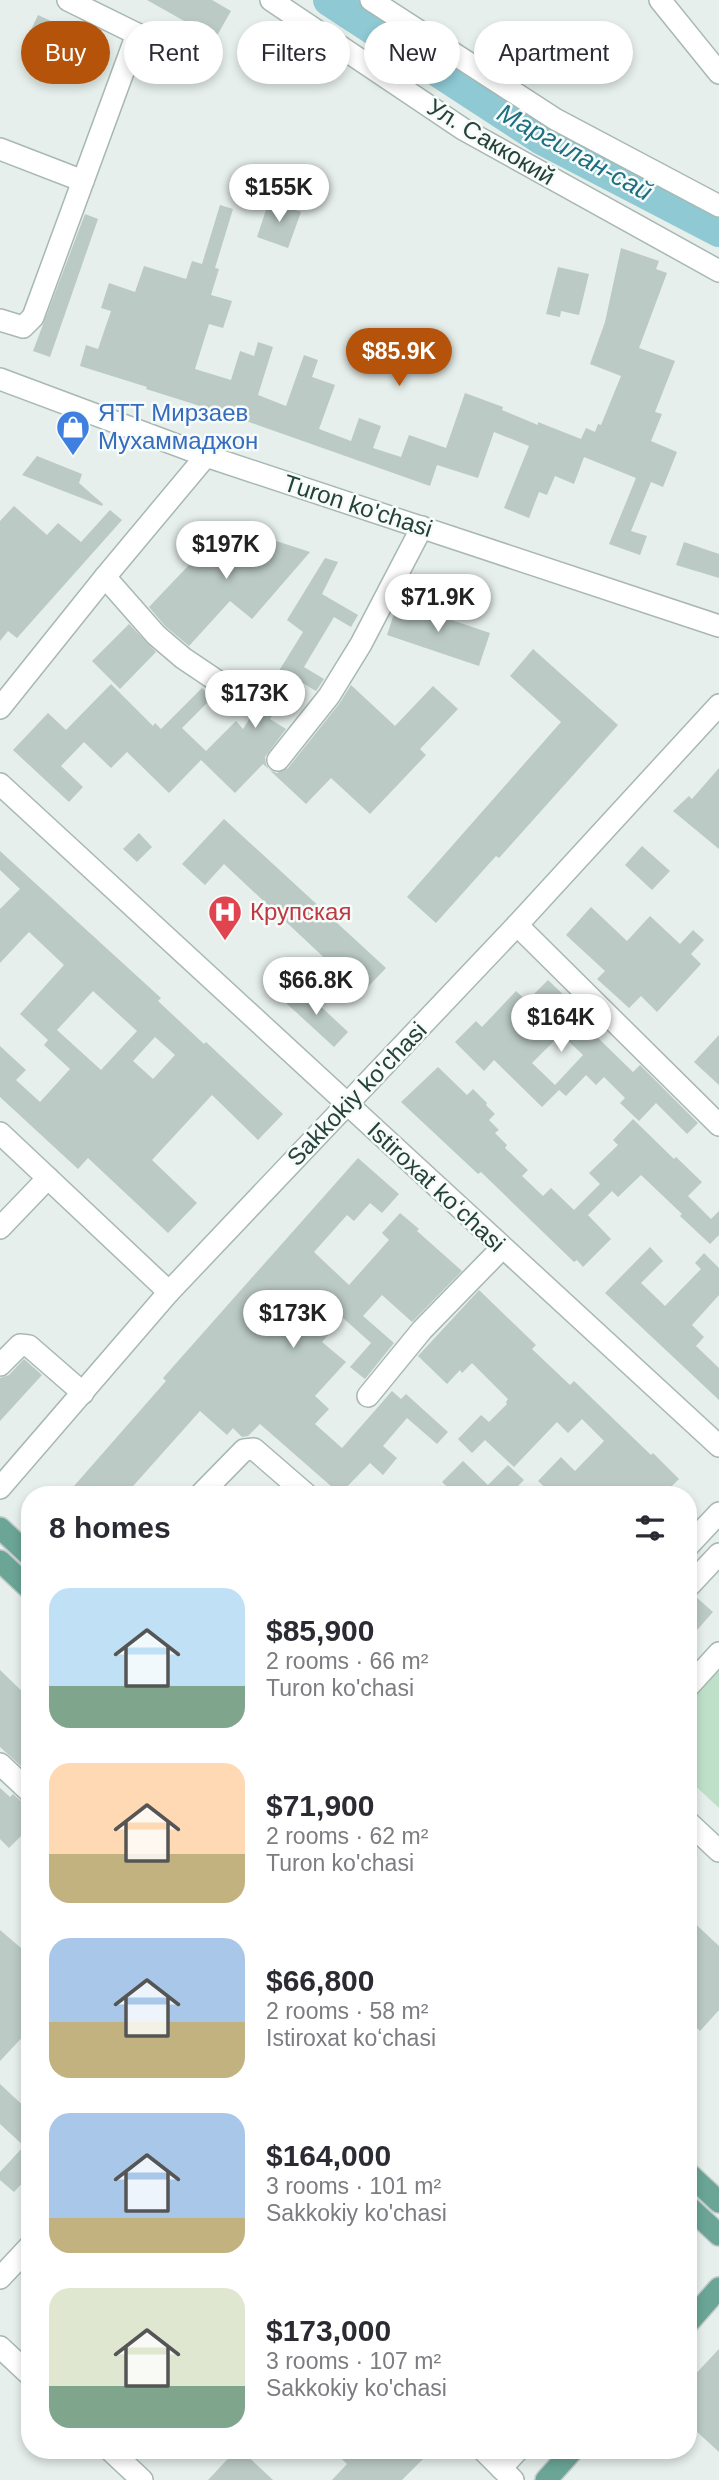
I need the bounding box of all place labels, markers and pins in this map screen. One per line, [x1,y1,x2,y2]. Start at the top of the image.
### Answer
pin: $155K [230,164,328,224]
pin: $85.9K [342,328,456,388]
place label: ЯТТ Мирзаев Мухаммаджон [98,399,258,454]
shop icon: ЯТТ Мирзаев Мухаммаджон [54,408,92,457]
pin: $197K [177,522,275,581]
pin: $71.9K [381,574,495,634]
pin: $173K [206,670,304,730]
hospital icon: Крупская [206,893,244,942]
place label: Крупская [250,898,351,925]
pin: $66.8K [259,958,373,1017]
pin: $164K [512,995,610,1054]
pin: $173K [244,1290,342,1350]

